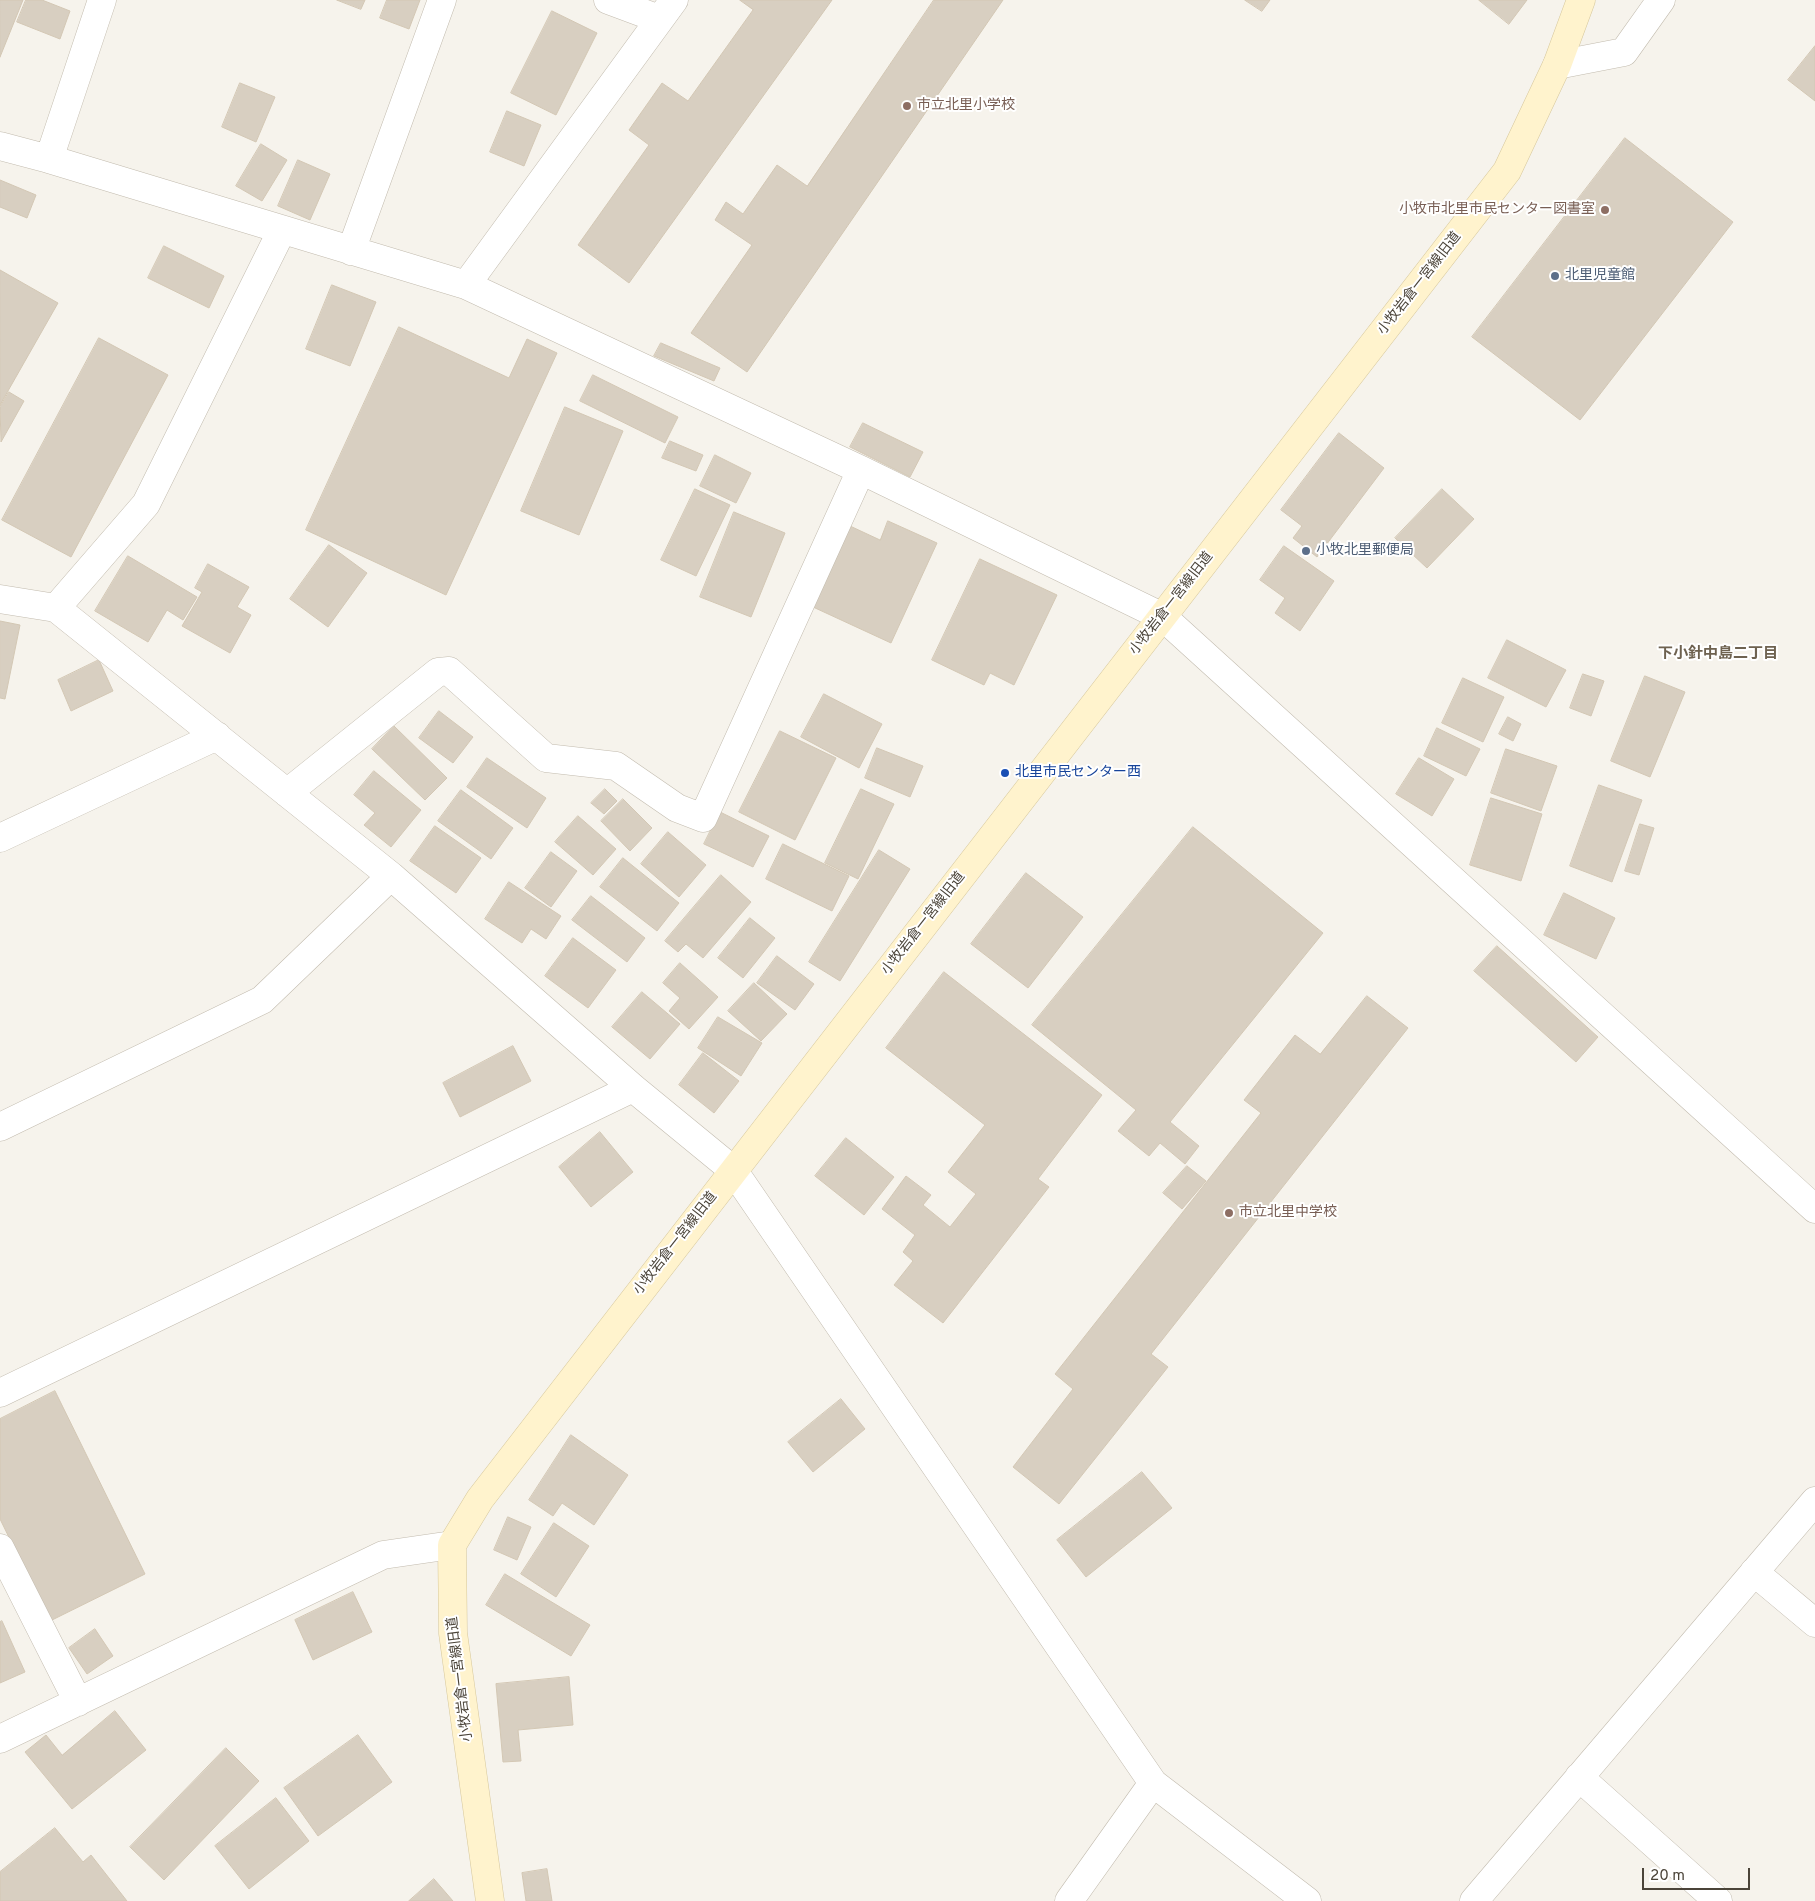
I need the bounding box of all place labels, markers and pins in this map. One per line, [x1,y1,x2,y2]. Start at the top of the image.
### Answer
place label: 市立北里小学校 [917,98,1015,114]
marker: 市立北里小学校 [901,100,913,112]
place label: 小牧市北里市民センター図書室 [1399,202,1595,218]
marker: 小牧市北里市民センター図書室 [1599,204,1611,216]
place label: 北里児童館 [1565,268,1635,284]
marker: 北里児童館 [1549,270,1561,282]
place label: 小牧北里郵便局 [1316,543,1414,559]
marker: 小牧北里郵便局 [1300,545,1312,557]
place label: 北里市民センター西 [1015,765,1141,781]
marker: 北里市民センター西 [999,767,1011,779]
place label: 市立北里中学校 [1239,1205,1337,1221]
marker: 市立北里中学校 [1223,1207,1235,1219]

